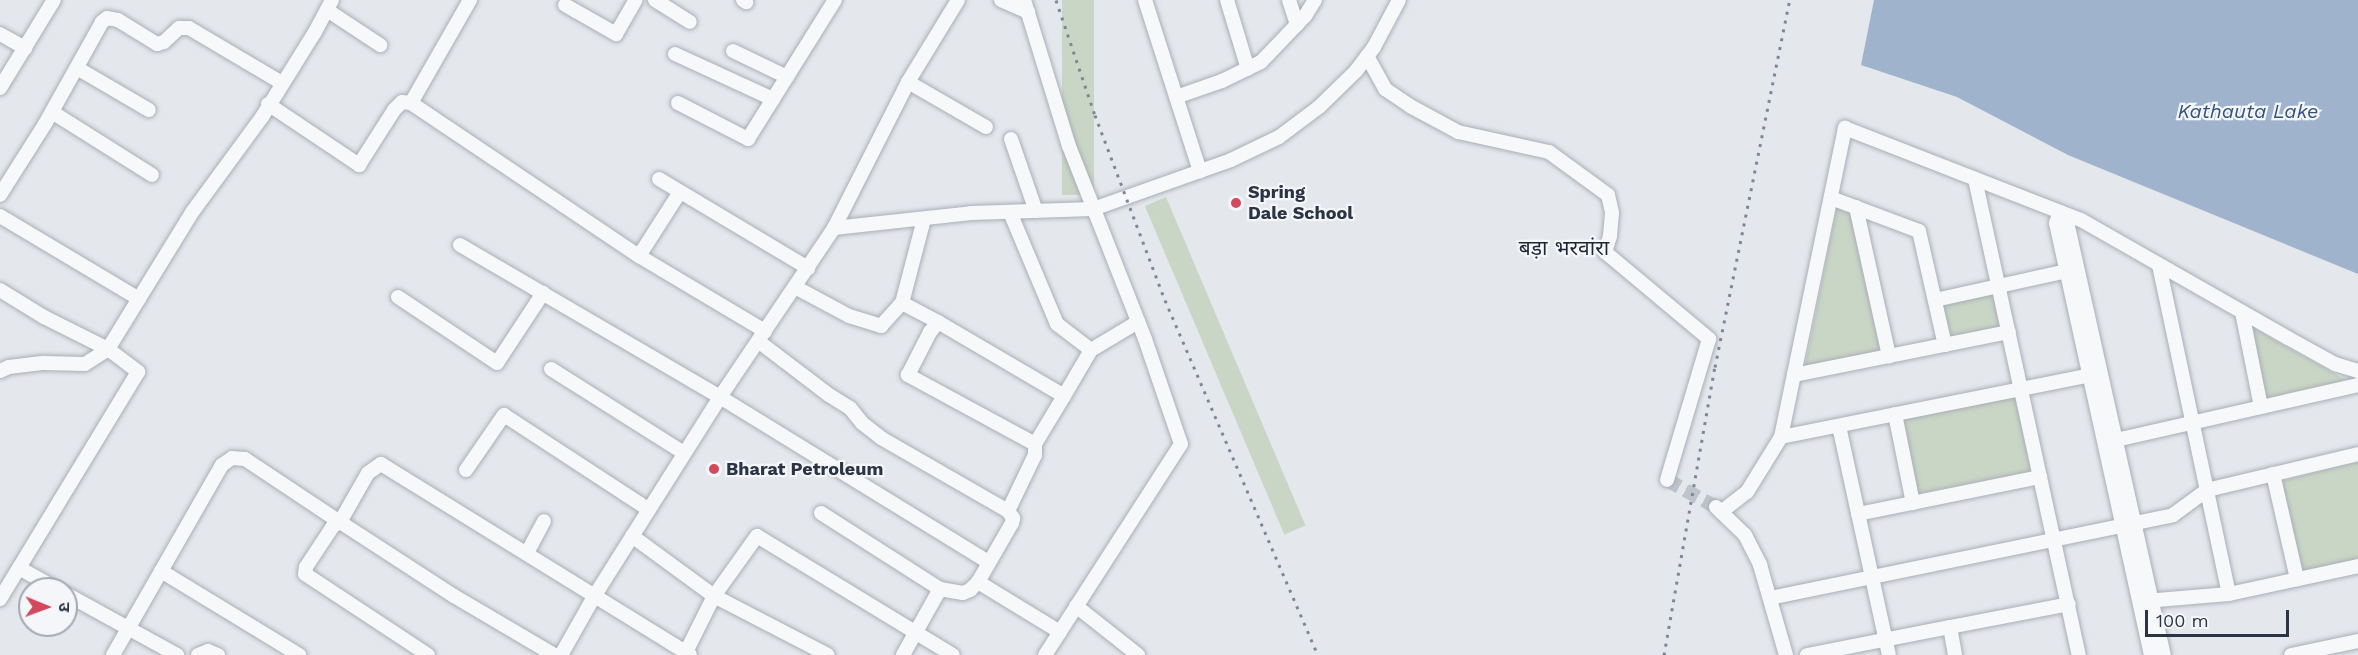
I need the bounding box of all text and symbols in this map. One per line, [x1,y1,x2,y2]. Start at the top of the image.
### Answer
water label: Kathauta Lake [2177,99,2319,123]
place label: Spring Dale School [1248,182,1353,224]
marker: Spring Dale School [1229,196,1243,210]
district label: बड़ा भरवांरा [1519,235,1609,261]
place label: Bharat Petroleum [726,458,883,480]
marker: Bharat Petroleum [707,462,721,476]
north arrow [18,577,78,637]
scale bar [2148,598,2292,636]
text: उ [55,602,74,612]
text: 100 m [2156,610,2209,631]

